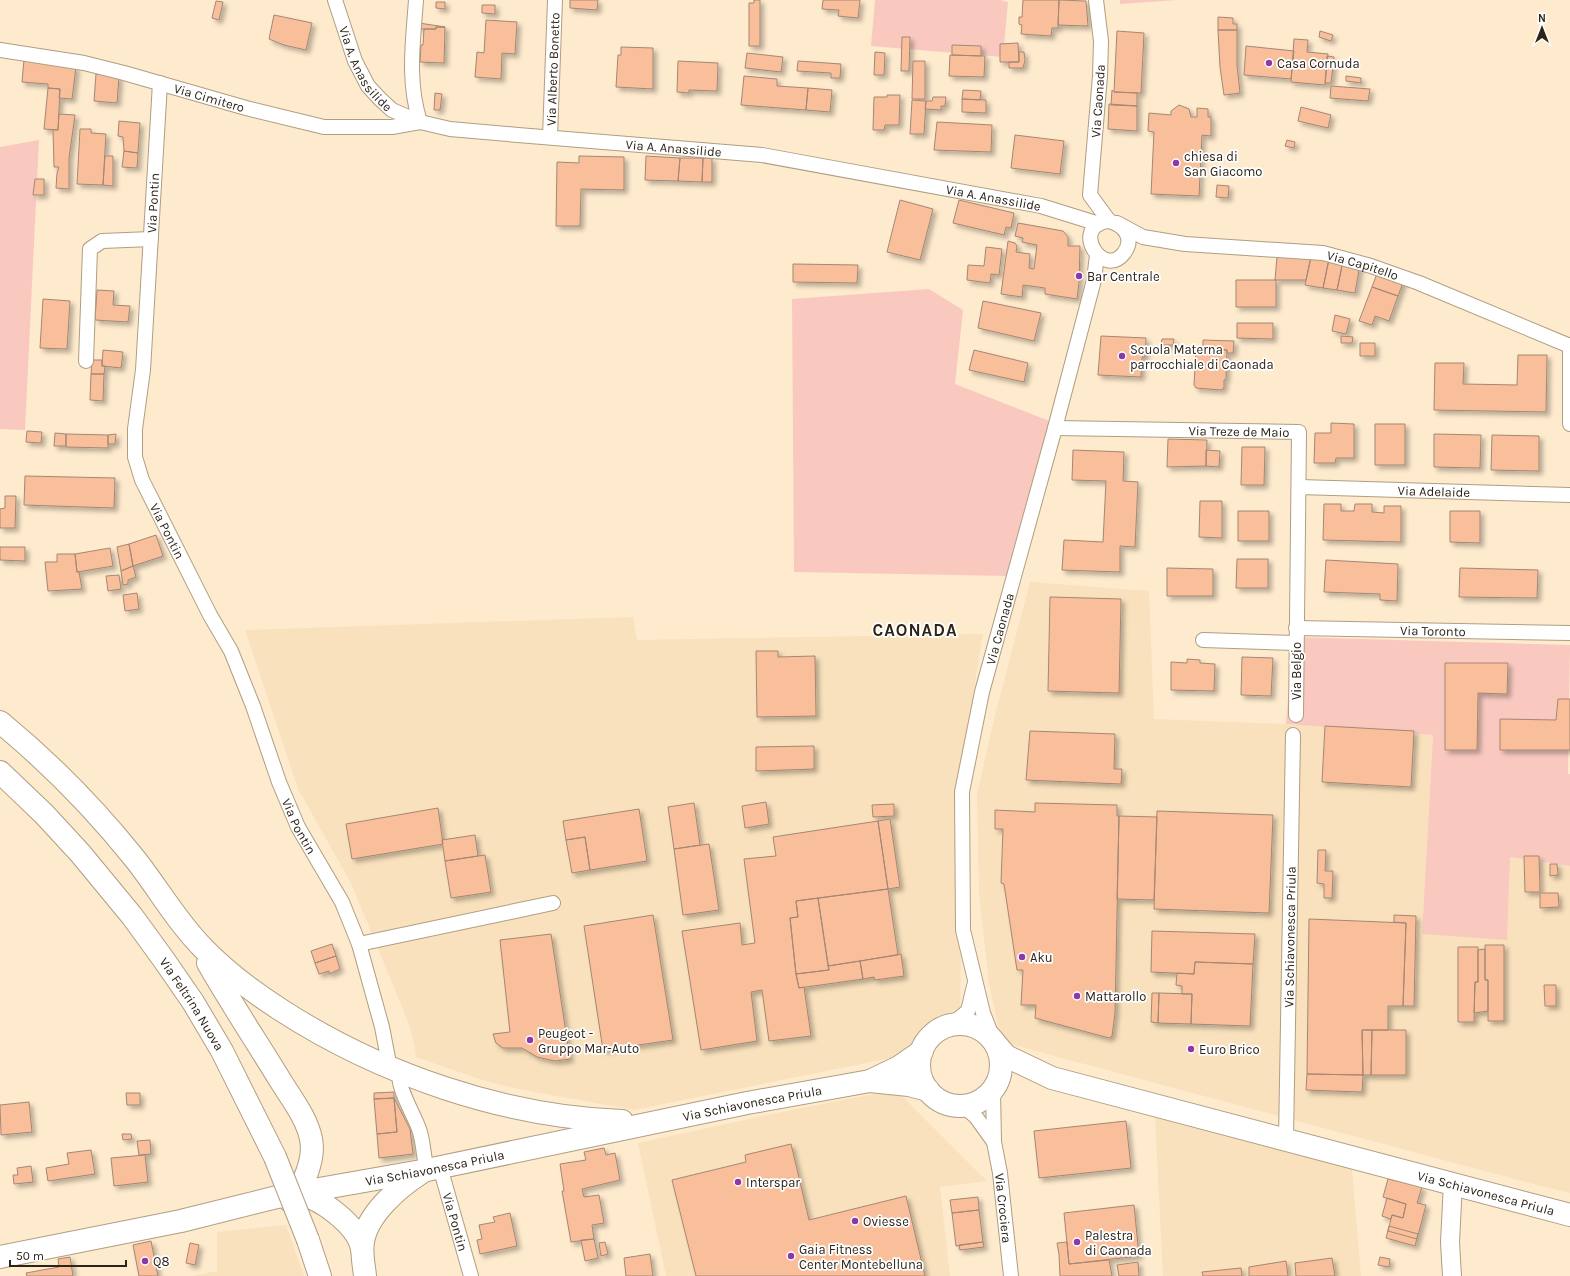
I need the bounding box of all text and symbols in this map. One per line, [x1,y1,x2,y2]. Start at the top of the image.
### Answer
north arrow [1522,8,1562,48]
street label: Via Alberto Bonetto [543,12,562,126]
text: N [1538,12,1546,25]
street label: Via A. Anassilide [337,24,396,114]
place label: Casa Cornuda [1277,56,1360,71]
marker: Casa Cornuda [1264,58,1274,68]
street label: Via Caonada [1088,64,1108,138]
street label: Via Cimitero [172,80,246,115]
street label: Via A. Anassilide [625,136,723,159]
place label: chiesa di San Giacomo [1184,149,1262,179]
marker: chiesa di San Giacomo [1171,158,1181,168]
street label: Via Pontin [144,173,162,233]
street label: Via A. Anassilide [945,181,1042,213]
street label: Via Capitello [1325,247,1401,283]
place label: Bar Centrale [1087,269,1160,284]
marker: Bar Centrale [1074,271,1084,281]
place label: Scuola Materna parrocchiale di Caonada [1130,342,1274,372]
marker: Scuola Materna parrocchiale di Caonada [1117,351,1127,361]
street label: Via Treze de Maio [1188,423,1290,439]
street label: Via Adelaide [1398,482,1471,500]
street label: Via Pontin [147,501,188,561]
street label: Via Caonada [982,591,1017,666]
district label: CAONADA [872,620,958,640]
street label: Via Toronto [1400,622,1466,639]
street label: Via Belgio [1289,642,1304,700]
street label: Via Pontin [279,796,320,856]
street label: Via Schiavonesca Priula [1281,866,1298,1008]
place label: Aku [1030,950,1053,965]
marker: Aku [1017,952,1027,962]
street label: Via Feltrina Nuova [157,954,227,1053]
place label: Mattarollo [1085,989,1146,1004]
marker: Mattarollo [1072,991,1082,1001]
place label: Peugeot - Gruppo Mar-Auto [538,1026,639,1056]
marker: Peugeot - Gruppo Mar-Auto [525,1035,535,1045]
place label: Euro Brico [1199,1042,1260,1057]
marker: Euro Brico [1186,1044,1196,1054]
street label: Via Schiavonesca Priula [681,1082,823,1124]
street label: Via Schiavonesca Priula [364,1147,506,1188]
street label: Via Schiavonesca Priula [1416,1167,1556,1218]
street label: Via Crociera [993,1172,1015,1244]
place label: Interspar [746,1175,800,1190]
marker: Interspar [733,1177,743,1187]
street label: Via Pontin [440,1191,471,1253]
place label: Oviesse [863,1214,909,1229]
marker: Oviesse [850,1216,860,1226]
place label: Palestra di Caonada [1085,1228,1152,1258]
marker: Palestra di Caonada [1072,1237,1082,1247]
scale bar [10,1242,126,1268]
place label: Gaia Fitness Center Montebelluna [799,1242,923,1272]
text: 50 m [16,1249,44,1263]
marker: Gaia Fitness Center Montebelluna [786,1251,796,1261]
place label: Q8 [153,1254,169,1269]
marker: Q8 [140,1256,150,1266]

